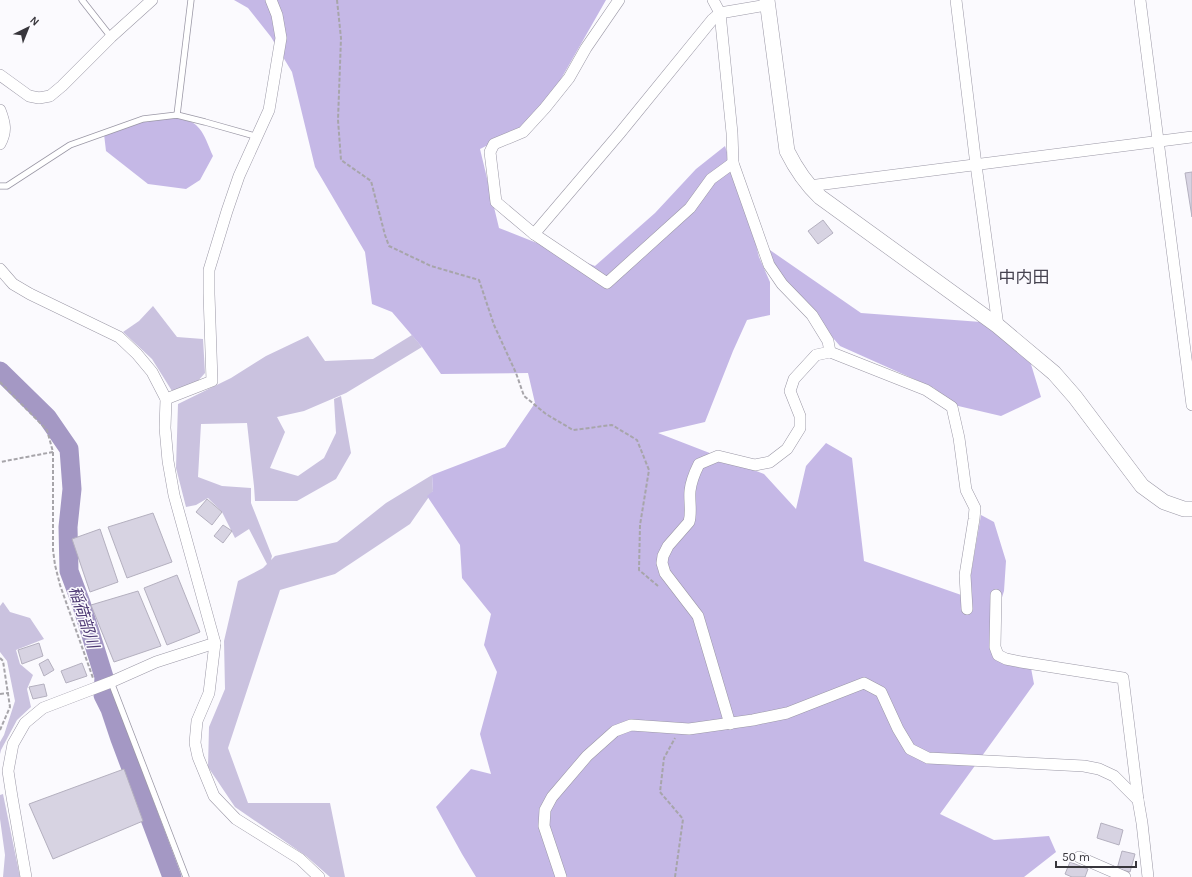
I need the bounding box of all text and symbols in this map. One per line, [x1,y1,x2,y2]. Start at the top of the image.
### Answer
north arrow [8,8,48,48]
text: N [27,14,42,28]
district label: 中内田 [999,267,1050,287]
water label: 稲荷部川 [65,584,104,652]
scale bar [1056,843,1136,869]
text: 50 m [1062,850,1090,864]

